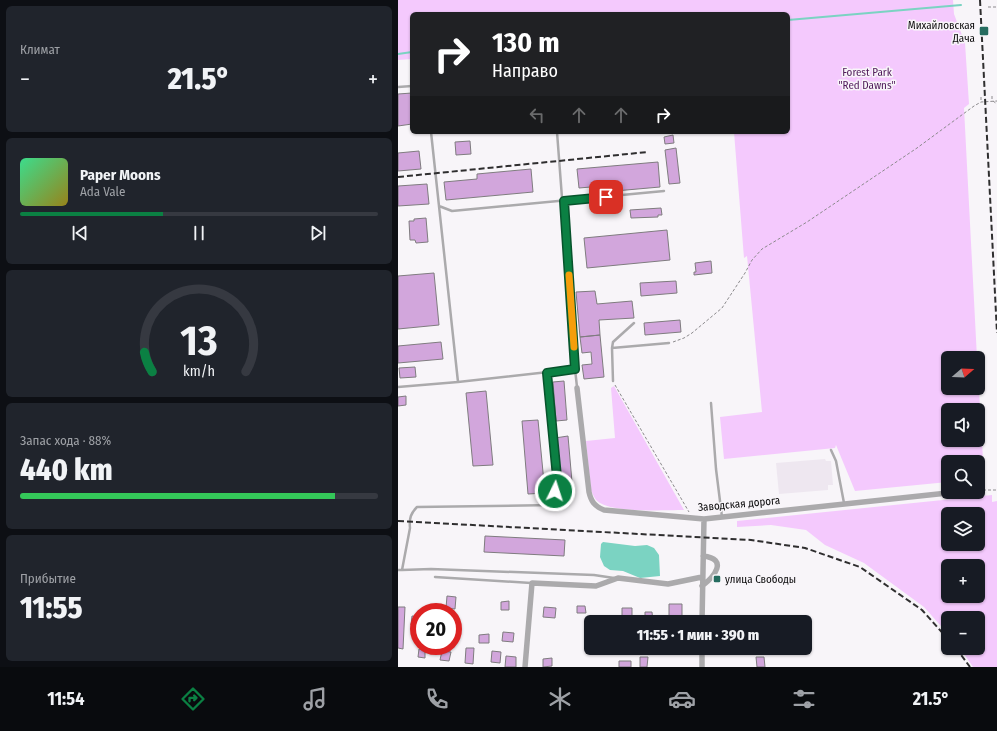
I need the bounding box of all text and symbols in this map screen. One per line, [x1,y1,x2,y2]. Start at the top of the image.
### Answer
place label: Михайловская Дача [908,19,975,45]
marker: Михайловская Дача [978,25,990,37]
text: 130 m [492,26,560,59]
icon: right [426,28,478,80]
text: Климат [20,42,60,57]
text: Направо [492,60,558,82]
text: 21.5° [168,61,230,97]
text: − [20,66,30,93]
text: + [368,66,378,93]
park label: Forest Park "Red Dawns" [838,66,896,92]
icon: left [526,104,548,126]
icon: ahead [568,104,590,126]
icon: ahead [610,104,632,126]
icon: right [652,104,674,126]
text: Paper Moons [80,166,161,184]
pin [589,180,623,214]
text: Ada Vale [80,184,125,199]
icon: arrive [595,186,617,208]
icon: previous [69,222,91,244]
icon: pause [188,222,210,244]
icon: next [307,222,329,244]
text: 13 [180,315,218,365]
north arrow [941,351,985,395]
map controls [941,351,985,655]
text: km/h [183,362,215,379]
button: sound [941,403,985,447]
text: Запас хода · 88% [20,433,111,448]
text: 440 km [20,452,113,488]
button: search [941,455,985,499]
position arrow [534,470,576,512]
street label: Заводская дорога [697,494,781,514]
button: layers [941,507,985,551]
button: + [941,559,985,603]
text: Прибытие [20,571,76,586]
place label: улица Свободы [725,573,796,586]
marker: улица Свободы [712,574,722,584]
text: 11:55 [20,590,83,626]
speed limit sign: 20 [410,603,462,655]
button: − [941,611,985,655]
text: 11:55 · 1 мин · 390 m [637,626,759,644]
icon: directions [179,685,207,713]
icon: music [301,685,329,713]
icon: phone [423,685,451,713]
icon: climate [546,685,574,713]
icon: car [668,685,696,713]
icon: filters [790,685,818,713]
text: 11:54 [47,688,84,710]
text: 21.5° [913,688,950,710]

